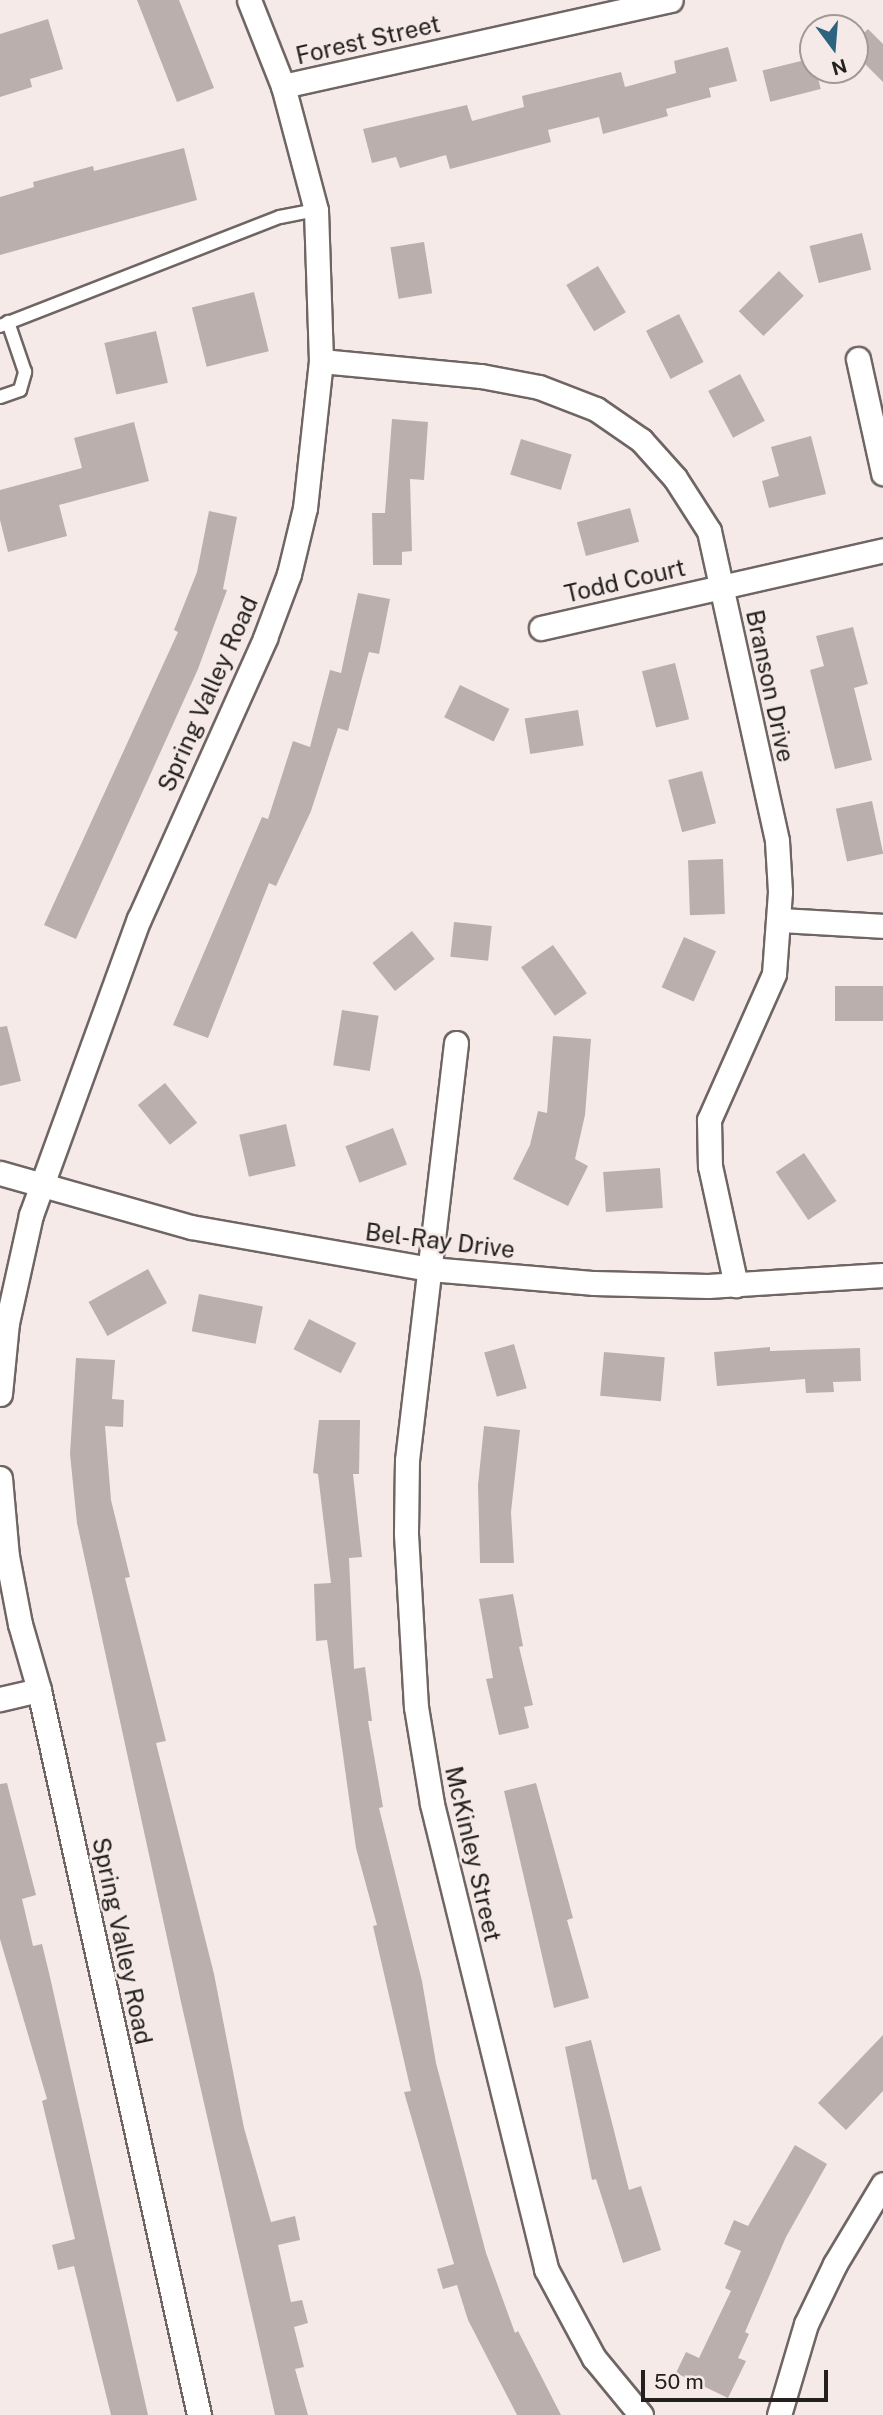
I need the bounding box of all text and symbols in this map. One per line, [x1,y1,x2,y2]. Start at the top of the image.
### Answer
street label: Forest Street [293,9,443,71]
north arrow [799,14,869,84]
text: N [829,55,849,80]
street label: Todd Court [562,553,688,609]
street label: Spring Valley Road [152,592,264,796]
street label: Branson Drive [740,607,800,765]
street label: Bel-Ray Drive [363,1218,517,1264]
street label: McKinley Street [439,1763,507,1945]
street label: Spring Valley Road [86,1835,158,2047]
scale bar [645,2356,832,2400]
text: 50 m [654,2369,704,2394]

